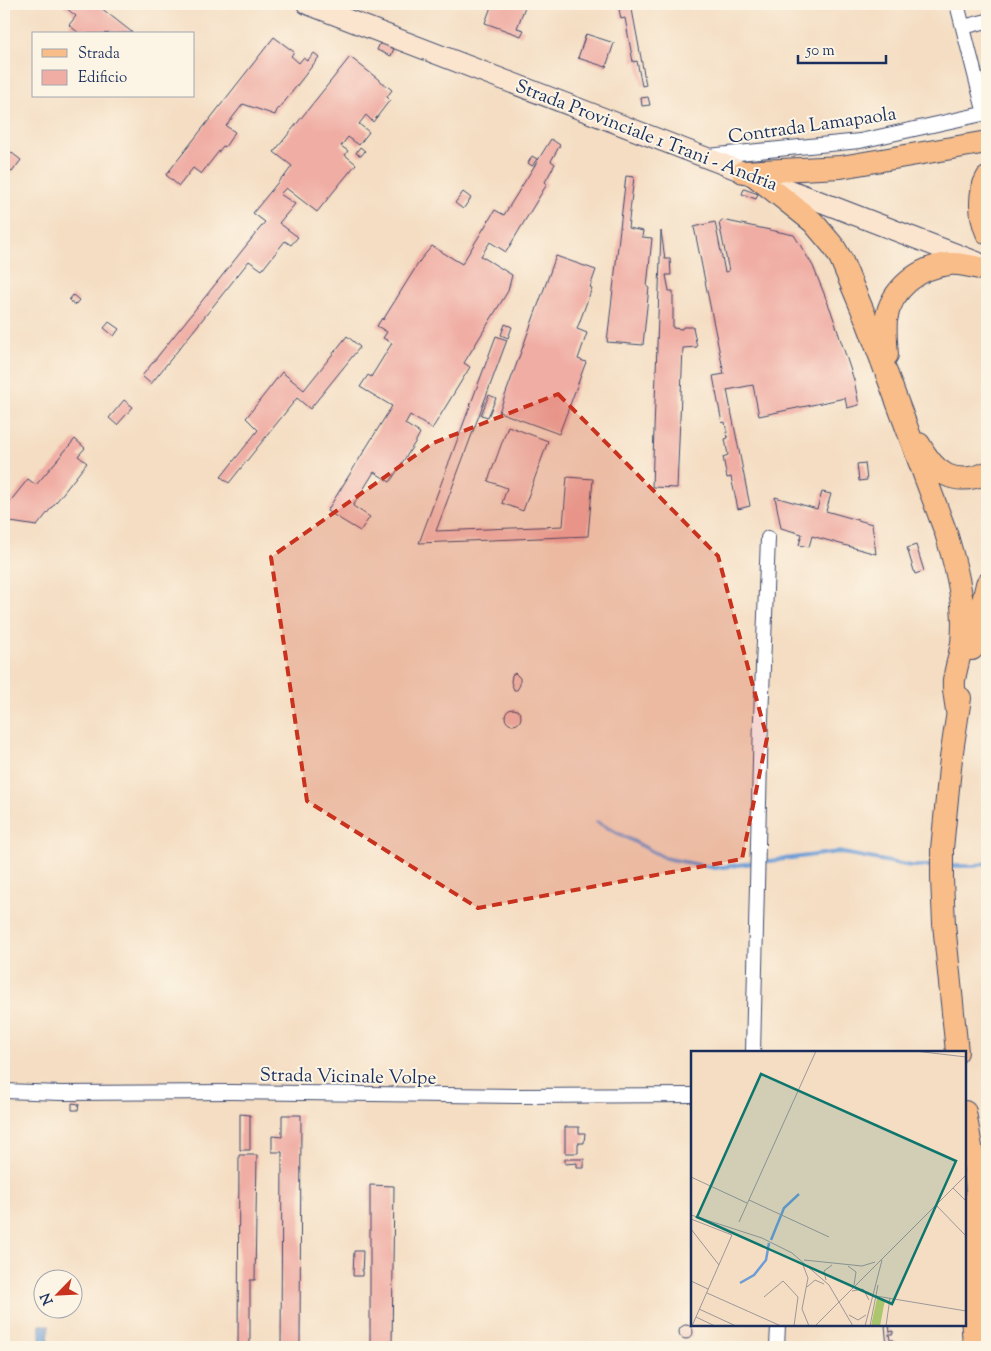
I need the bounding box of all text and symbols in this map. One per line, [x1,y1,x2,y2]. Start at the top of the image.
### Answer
legend [32,32,195,98]
scale bar [798,32,886,64]
text: 50 m [805,41,835,62]
text: Strada [78,44,120,65]
text: Edificio [78,68,127,89]
street label: Strada Provinciale 1 Trani - Andria [511,74,781,199]
street label: Contrada Lamapaola [726,101,899,152]
inset map [691,1051,966,1326]
street label: Strada Vicinale Volpe [259,1062,437,1093]
north arrow [32,1268,82,1318]
text: N [37,1289,59,1308]

